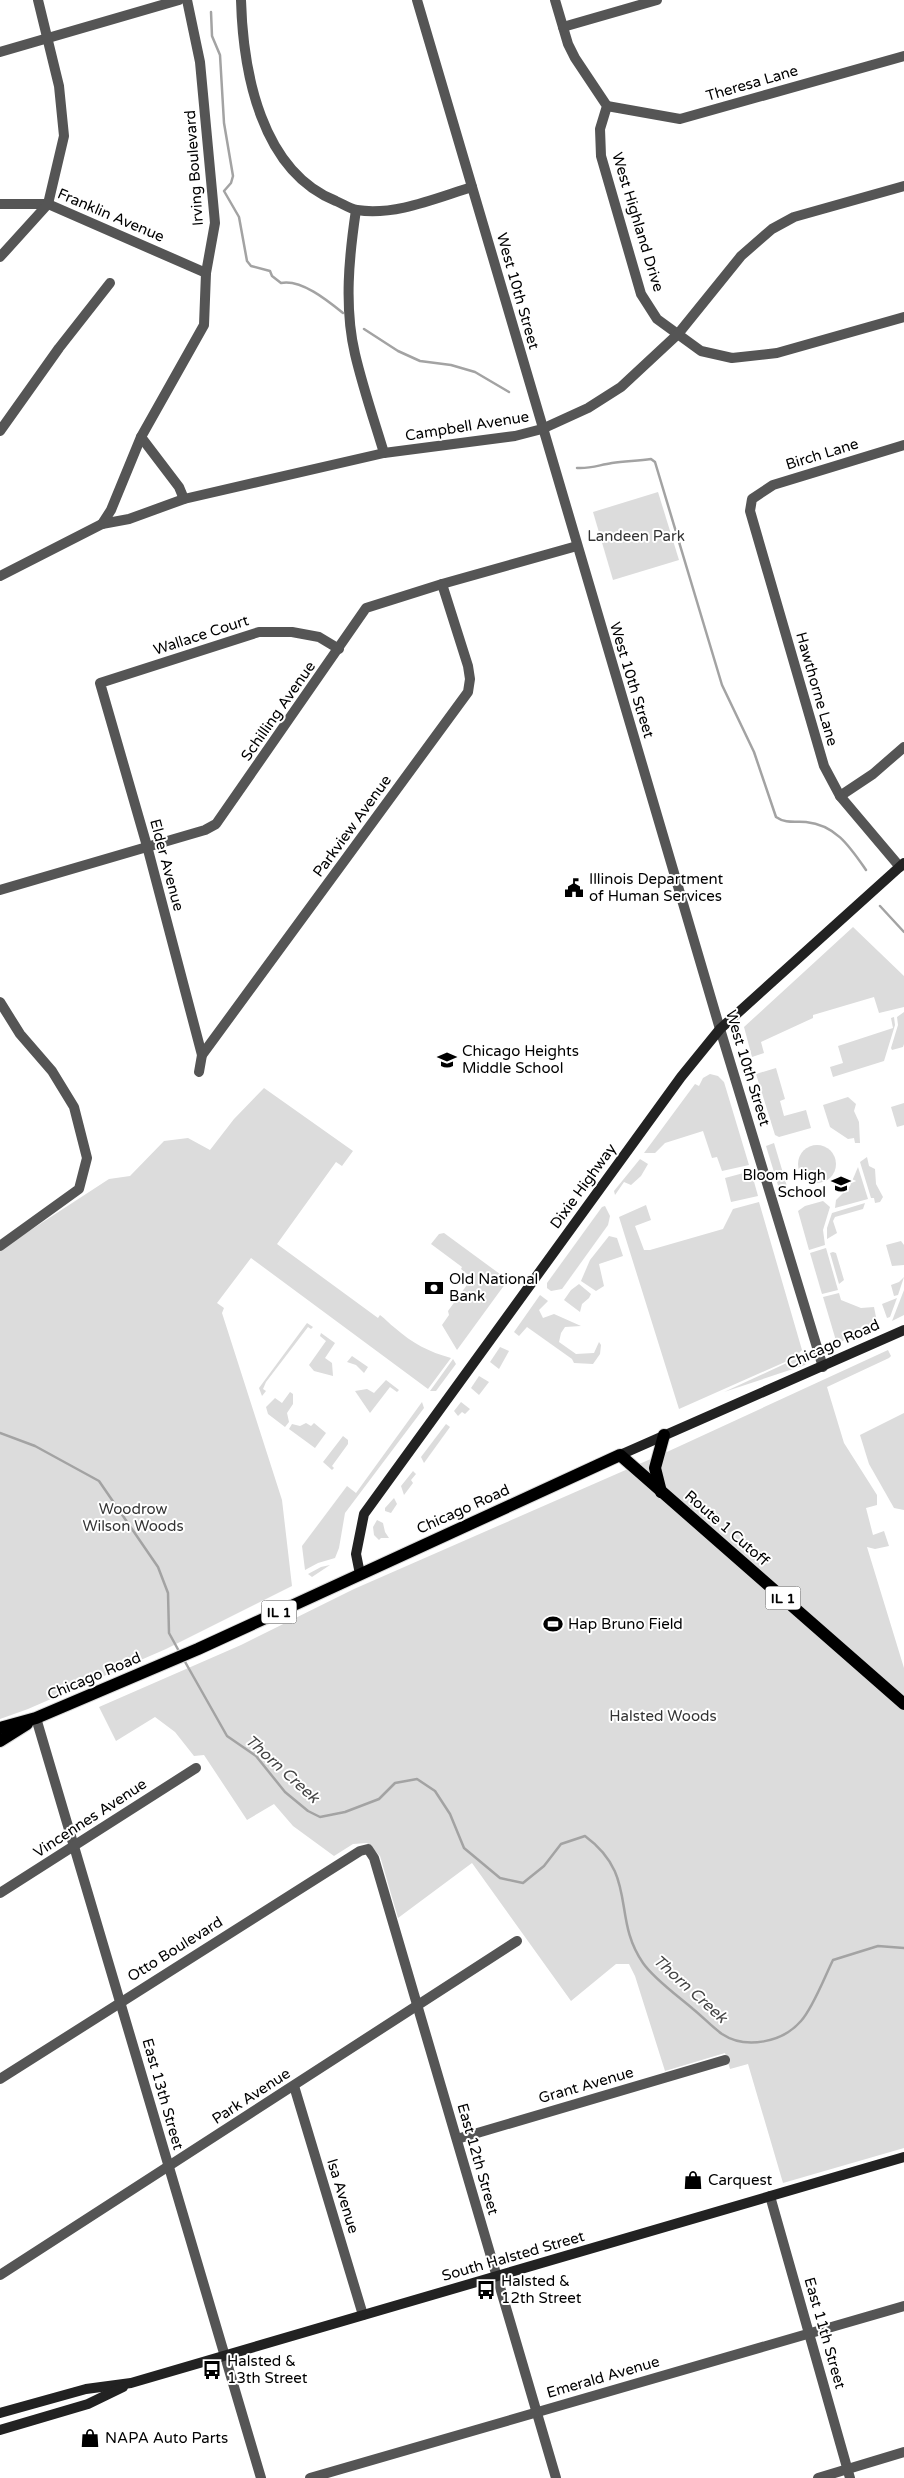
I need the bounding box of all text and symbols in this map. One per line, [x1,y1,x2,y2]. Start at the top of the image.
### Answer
street label: Theresa Lane [704,61,800,105]
street label: Irving Boulevard [181,109,207,227]
street label: West Highland Drive [608,150,668,294]
street label: Franklin Avenue [55,184,167,246]
street label: West 10th Street [493,231,543,352]
street label: Campbell Avenue [404,407,530,445]
street label: Birch Lane [783,434,861,474]
park label: Landeen Park [587,527,685,545]
street label: Wallace Court [151,611,251,659]
street label: West 10th Street [606,620,658,740]
street label: Hawthorne Lane [792,630,842,748]
street label: Schilling Avenue [237,658,319,764]
street label: Parkview Avenue [309,772,395,880]
street label: Elder Avenue [146,817,188,913]
place label: Illinois Department of Human Services [589,870,723,905]
public building icon: Illinois Department of Human Services [563,877,585,899]
street label: West 10th Street [722,1008,774,1128]
place label: Chicago Heights Middle School [462,1042,579,1077]
school or university icon: Chicago Heights Middle School [436,1049,458,1071]
street label: Dixie Highway [546,1140,620,1232]
place label: Bloom High School [743,1166,826,1201]
school or university icon: Bloom High School [830,1173,852,1195]
place label: Old National Bank [449,1270,538,1305]
bank icon: Old National Bank [423,1277,445,1299]
street label: Chicago Road [784,1315,882,1373]
street label: Chicago Road [414,1480,512,1538]
street label: Route 1 Cutoff [681,1486,773,1570]
park label: Woodrow Wilson Woods [82,1500,184,1535]
road number: IL 1 [766,1586,800,1610]
road number: IL 1 [262,1600,296,1624]
sports icon: Hap Bruno Field [542,1613,564,1635]
place label: Hap Bruno Field [568,1615,683,1633]
street label: Chicago Road [45,1648,143,1704]
park label: Halsted Woods [609,1707,717,1725]
water label: Thorn Creek [241,1730,324,1808]
street label: Vincennes Avenue [30,1775,150,1861]
street label: Otto Boulevard [124,1913,226,1985]
water label: Thorn Creek [649,1950,732,2028]
street label: East 13th Street [138,2036,188,2152]
street label: Grant Avenue [537,2063,635,2107]
street label: Park Avenue [209,2064,293,2128]
street label: East 12th Street [453,2101,503,2217]
street label: Isa Avenue [323,2156,363,2236]
shop icon: Carquest [682,2169,704,2191]
place label: Carquest [708,2171,773,2189]
street label: South Halsted Street [440,2227,587,2285]
place label: Halsted & 12th Street [501,2272,582,2307]
street label: East 11th Street [800,2275,850,2391]
bus stop icon: Halsted & 12th Street [475,2279,497,2301]
place label: Halsted & 13th Street [227,2352,308,2387]
street label: Emerald Avenue [544,2352,662,2402]
bus stop icon: Halsted & 13th Street [201,2359,223,2381]
shop icon: NAPA Auto Parts [79,2427,101,2449]
place label: NAPA Auto Parts [105,2429,228,2447]

